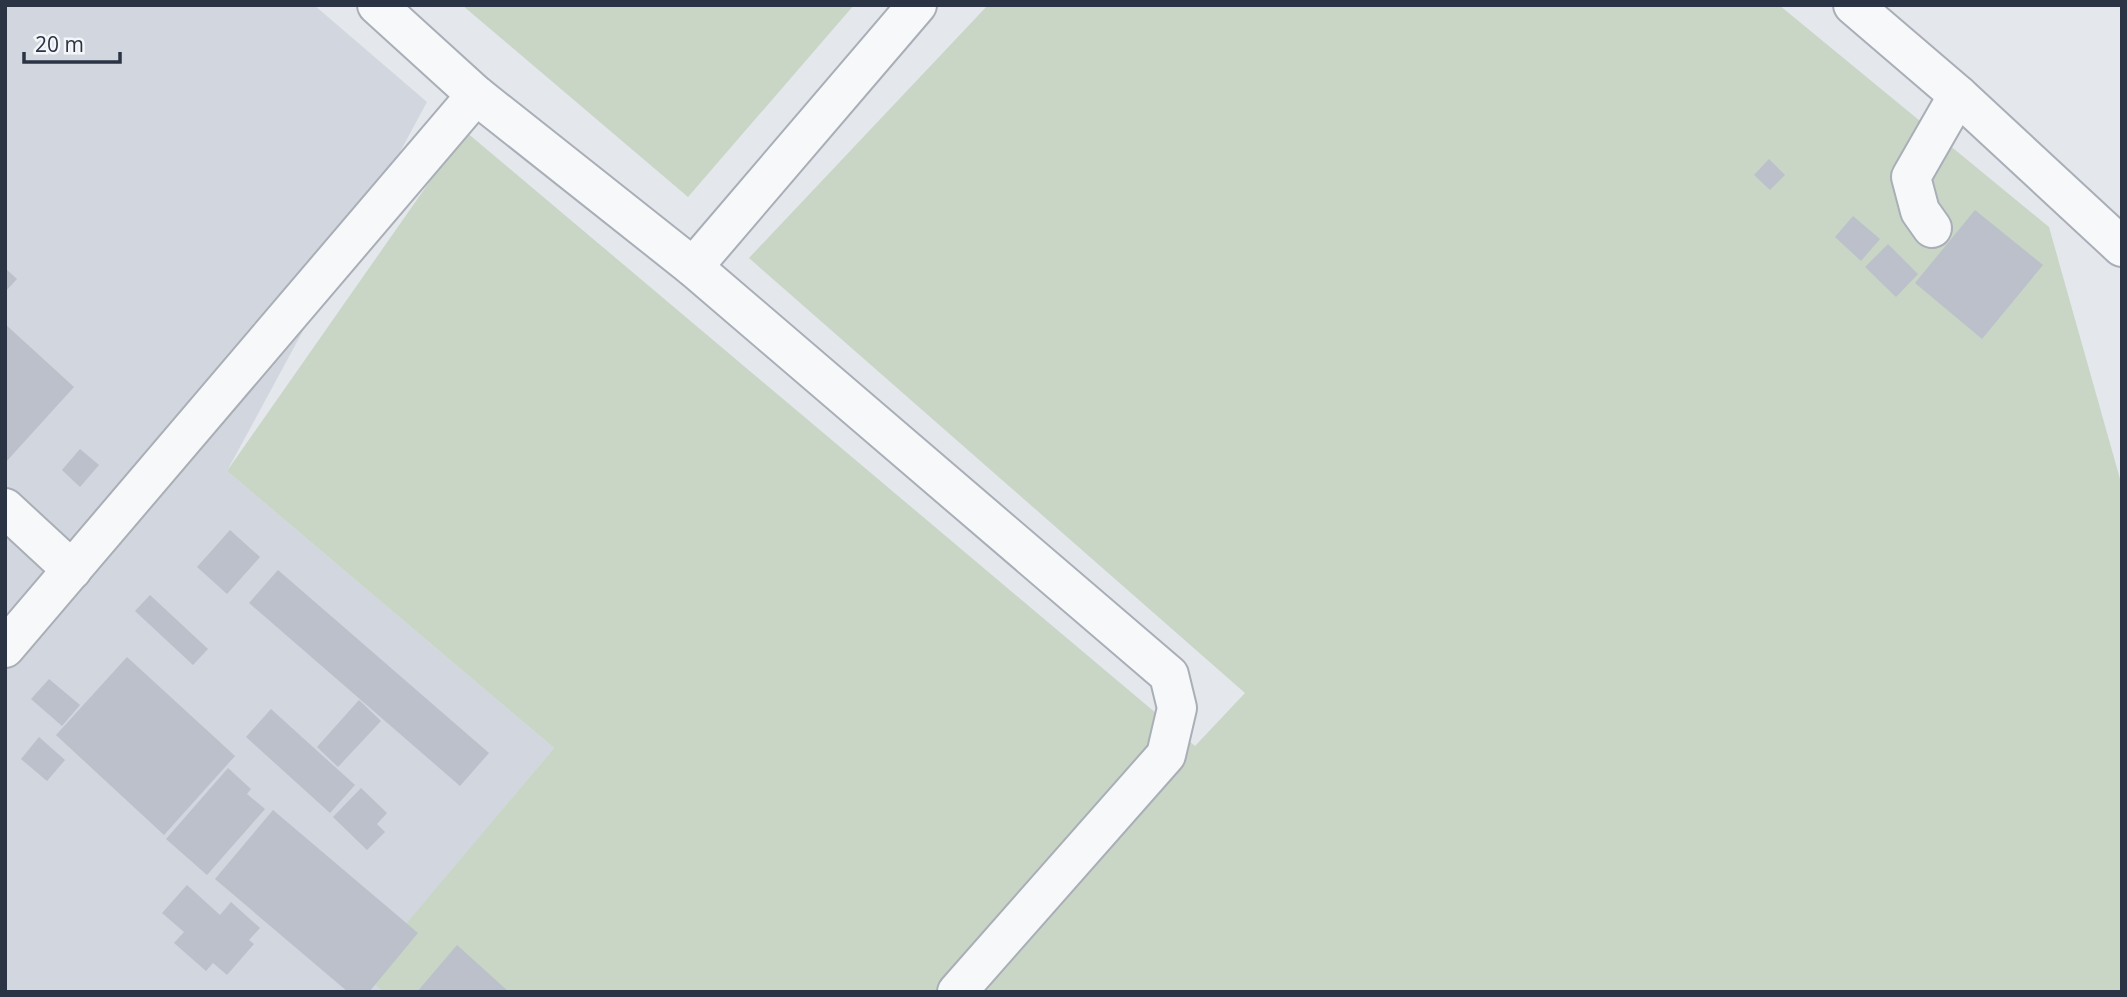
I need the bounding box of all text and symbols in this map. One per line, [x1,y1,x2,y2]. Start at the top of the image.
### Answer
scale bar [24,21,121,65]
text: 20 m [35,30,84,58]

